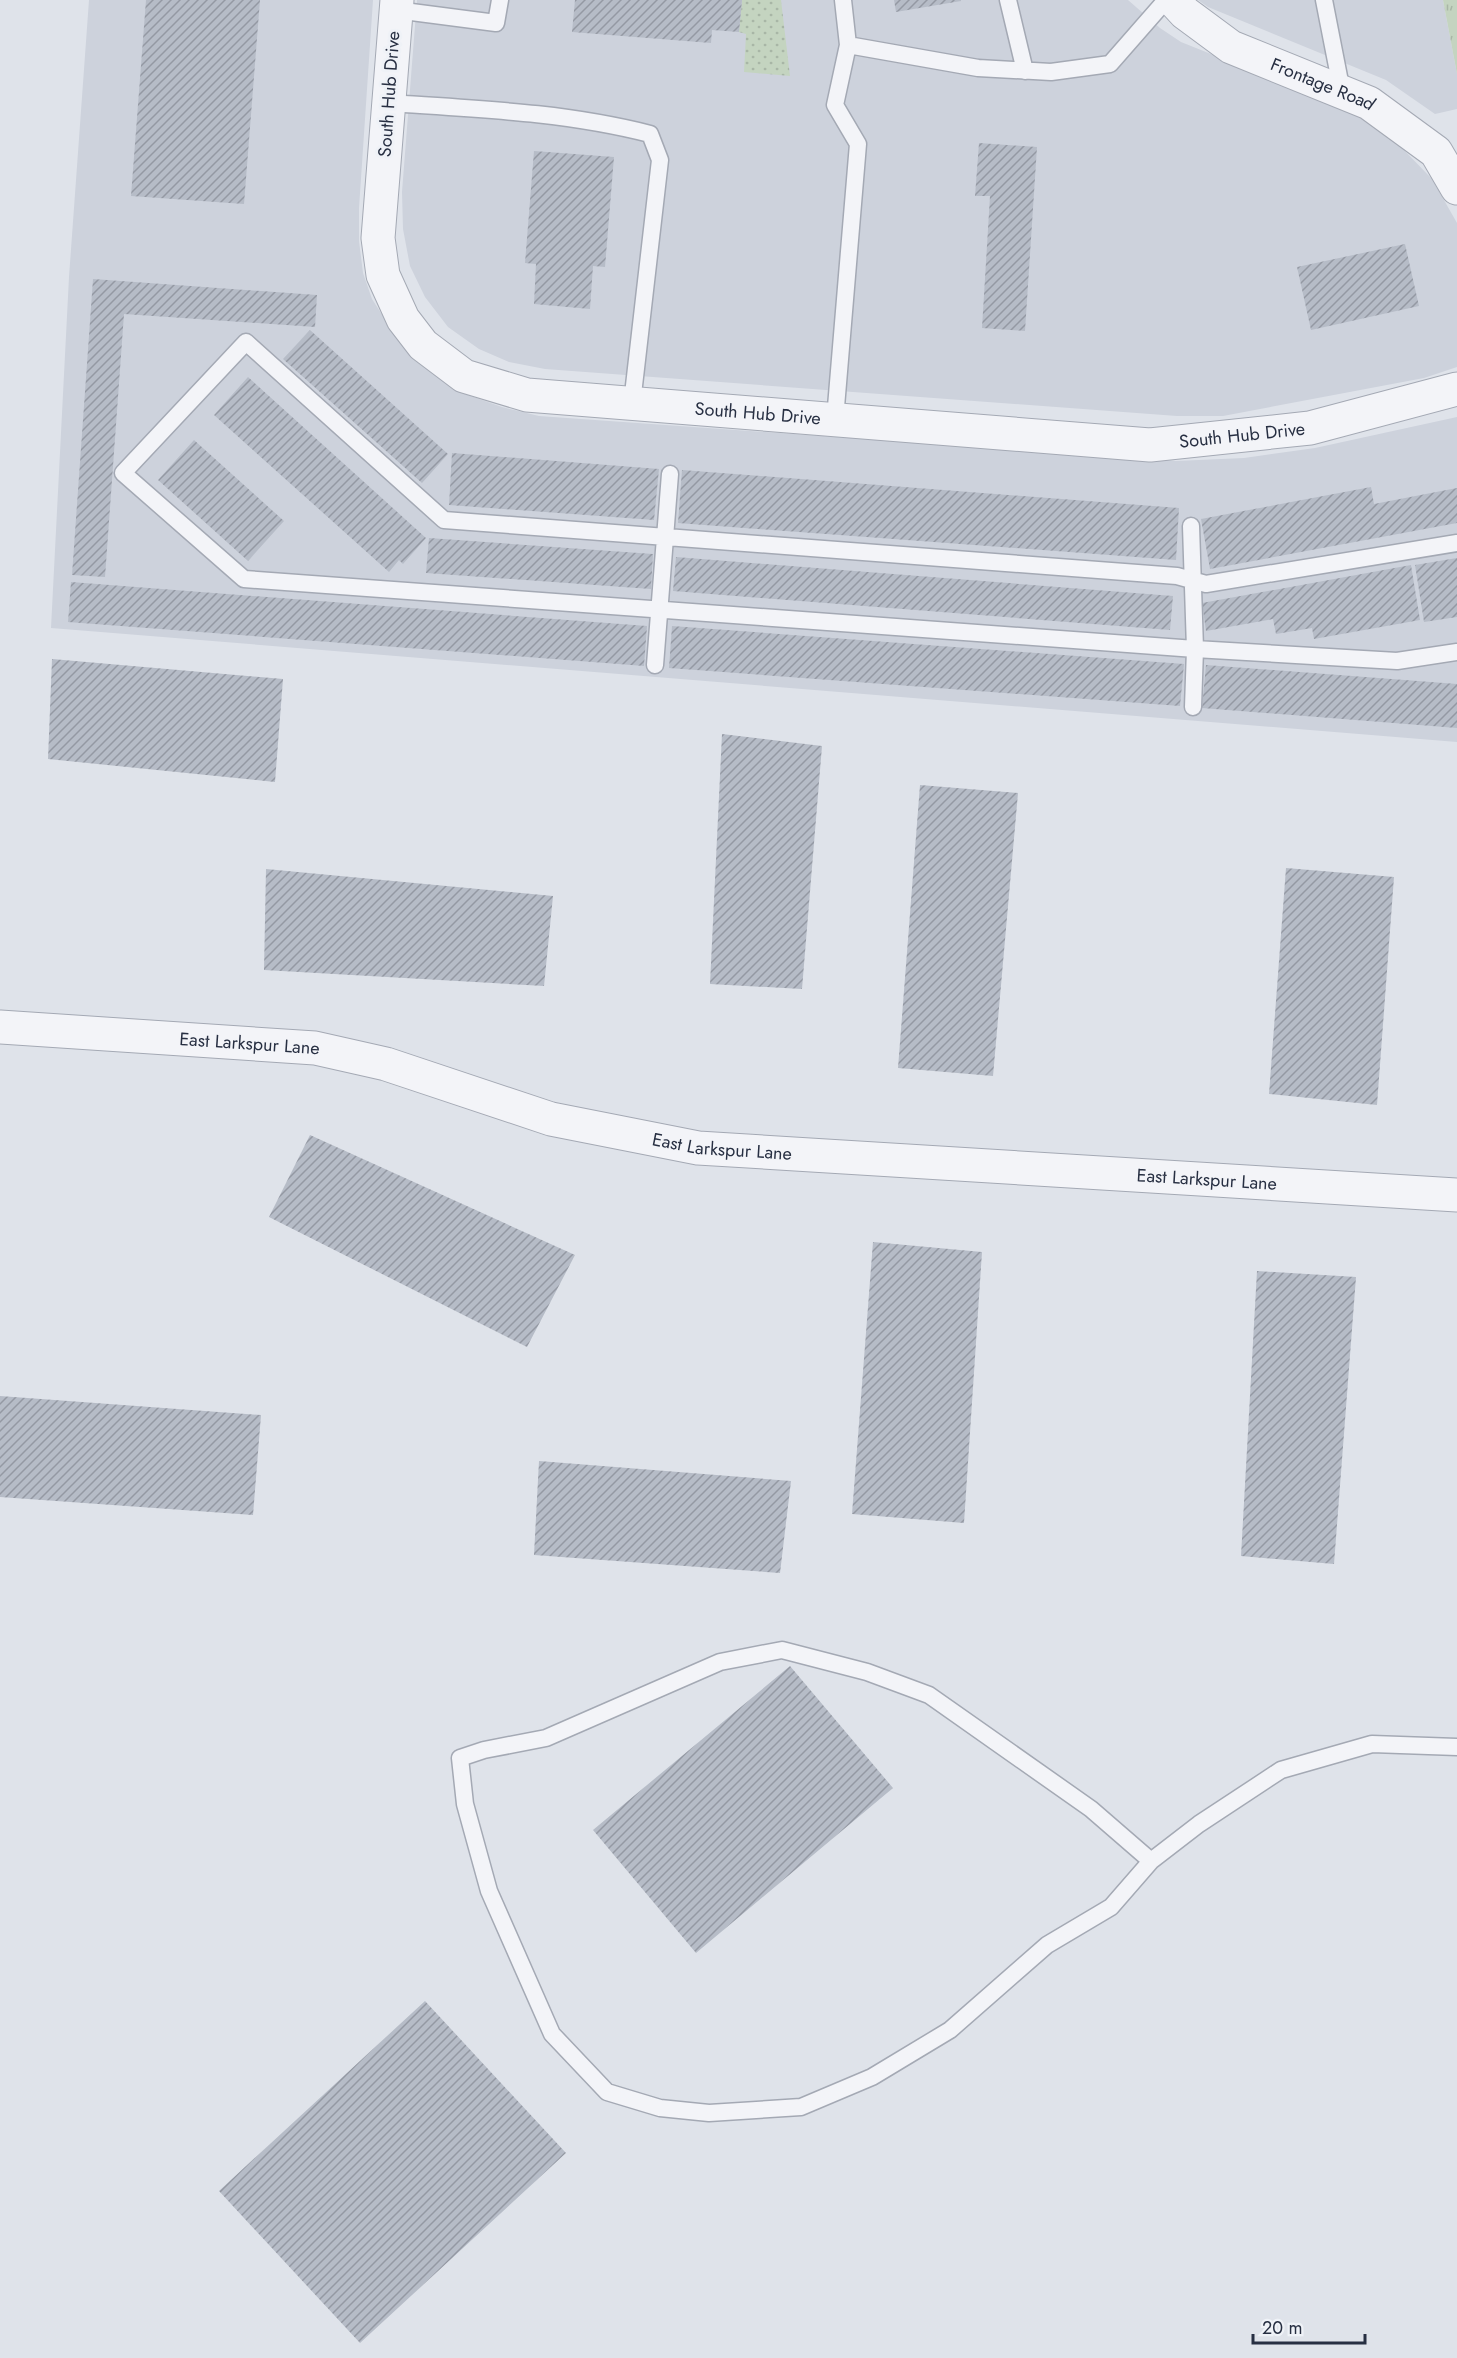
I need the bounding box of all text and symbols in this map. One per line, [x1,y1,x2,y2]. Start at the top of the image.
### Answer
street label: South Hub Drive [372,30,406,158]
street label: Frontage Road [1267,51,1381,117]
street label: South Hub Drive [694,396,822,432]
street label: South Hub Drive [1178,416,1306,455]
street label: East Larkspur Lane [178,1026,320,1061]
street label: East Larkspur Lane [650,1126,793,1167]
street label: East Larkspur Lane [1136,1162,1278,1197]
scale bar [1253,2307,1366,2345]
text: 20 m [1262,2315,1302,2341]

